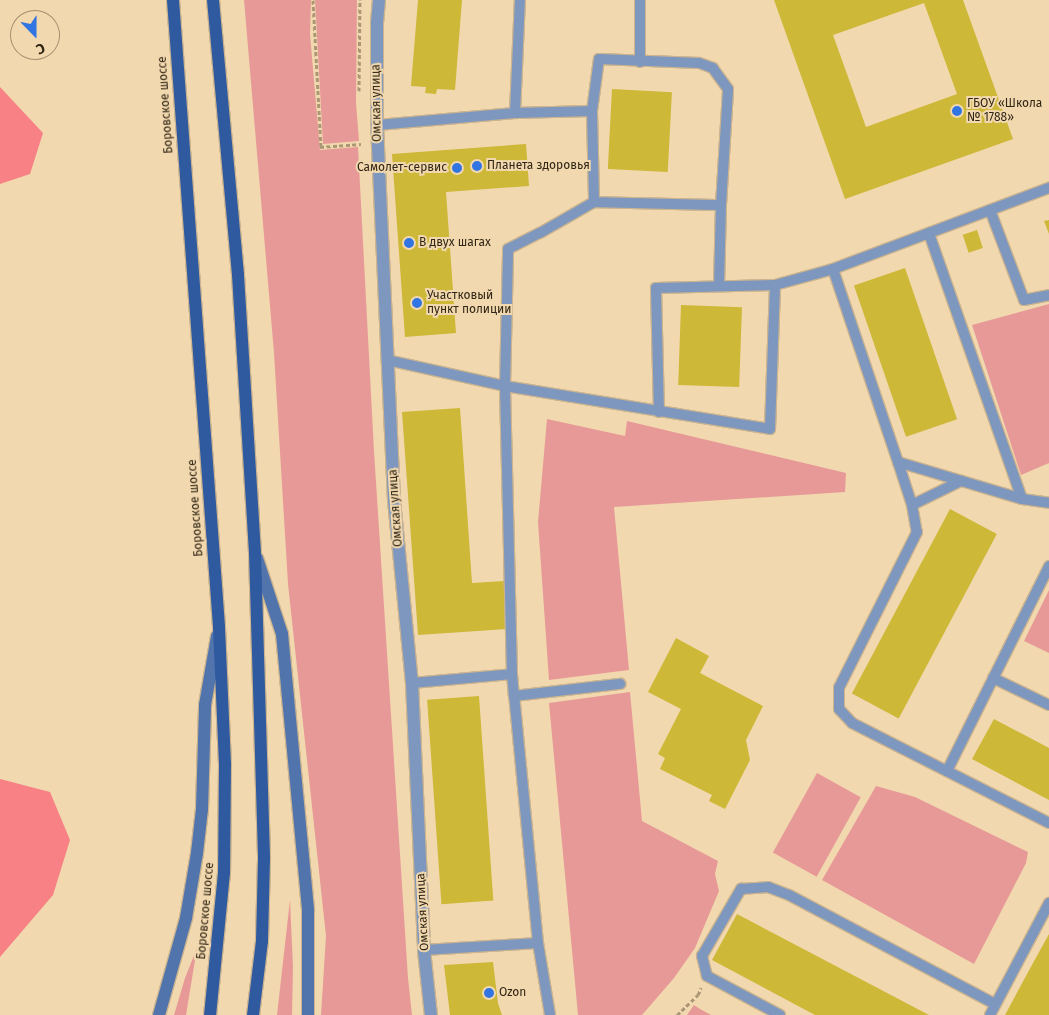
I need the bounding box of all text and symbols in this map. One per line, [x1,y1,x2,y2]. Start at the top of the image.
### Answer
north arrow [10,10,60,60]
text: С [34,39,47,58]
street label: Боровское шоссе [155,56,177,154]
street label: Омская улица [369,64,385,142]
place label: ГБОУ «Школа № 1788» [967,97,1042,125]
marker: ГБОУ «Школа № 1788» [951,105,963,117]
place label: Планета здоровья [487,159,590,173]
marker: Планета здоровья [471,160,483,172]
place label: Самолет-сервис [357,161,447,175]
marker: Самолет-сервис [451,162,463,174]
place label: В двух шагах [419,236,491,250]
marker: В двух шагах [403,237,415,249]
place label: Участковый пункт полиции [427,289,511,317]
marker: Участковый пункт полиции [411,297,423,309]
street label: Боровское шоссе [185,459,207,557]
street label: Омская улица [386,469,406,547]
street label: Боровское шоссе [195,862,217,960]
street label: Омская улица [414,873,432,951]
place label: Ozon [499,986,526,1000]
marker: Ozon [483,987,495,999]

